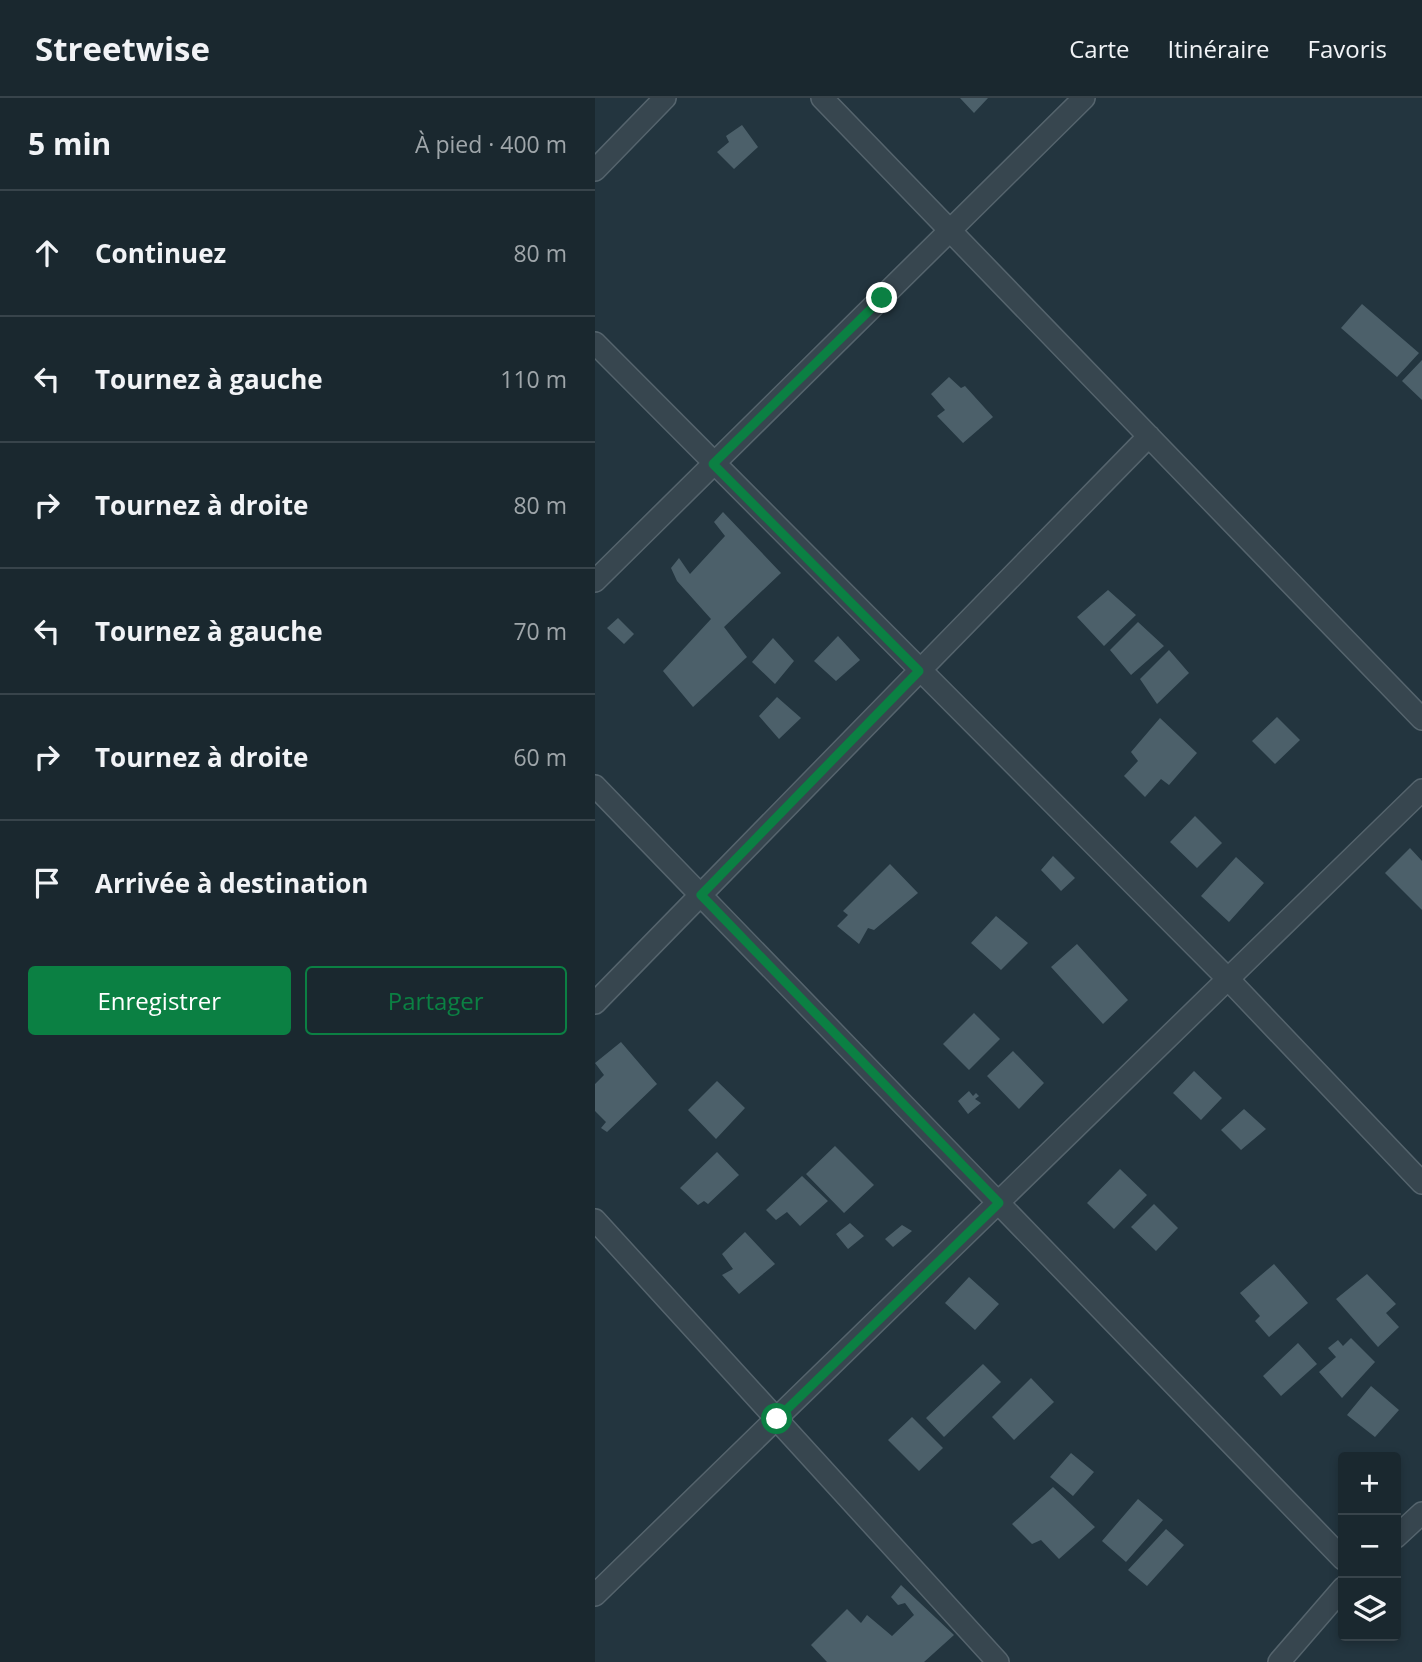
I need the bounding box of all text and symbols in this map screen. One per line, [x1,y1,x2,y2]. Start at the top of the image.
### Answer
text: Streetwise [35,26,210,71]
text: Carte [1069,32,1130,65]
text: Itinéraire [1168,32,1270,65]
text: Favoris [1308,32,1387,65]
text: 5 min [28,123,111,164]
text: À pied · 400 m [415,128,567,160]
icon: ahead [28,234,66,272]
text: Continuez [95,235,226,271]
text: 80 m [513,237,567,269]
route end [866,282,897,313]
icon: left [28,360,66,398]
text: Tournez à gauche [95,361,323,397]
text: 110 m [500,363,567,395]
icon: right [28,486,66,524]
text: Tournez à droite [95,487,308,523]
text: 80 m [513,489,567,521]
icon: left [28,612,66,650]
text: Tournez à gauche [95,613,323,649]
text: 70 m [513,615,567,647]
icon: right [28,738,66,776]
text: Tournez à droite [95,739,308,775]
text: 60 m [513,741,567,773]
icon: arrive [28,864,66,902]
text: Arrivée à destination [95,865,368,901]
button: Enregistrer [28,966,291,1035]
button: Partager [305,966,567,1035]
route start [761,1403,792,1434]
map controls [1338,1452,1401,1641]
button: + [1338,1452,1401,1515]
button: − [1338,1515,1401,1578]
button: layers [1338,1578,1401,1641]

